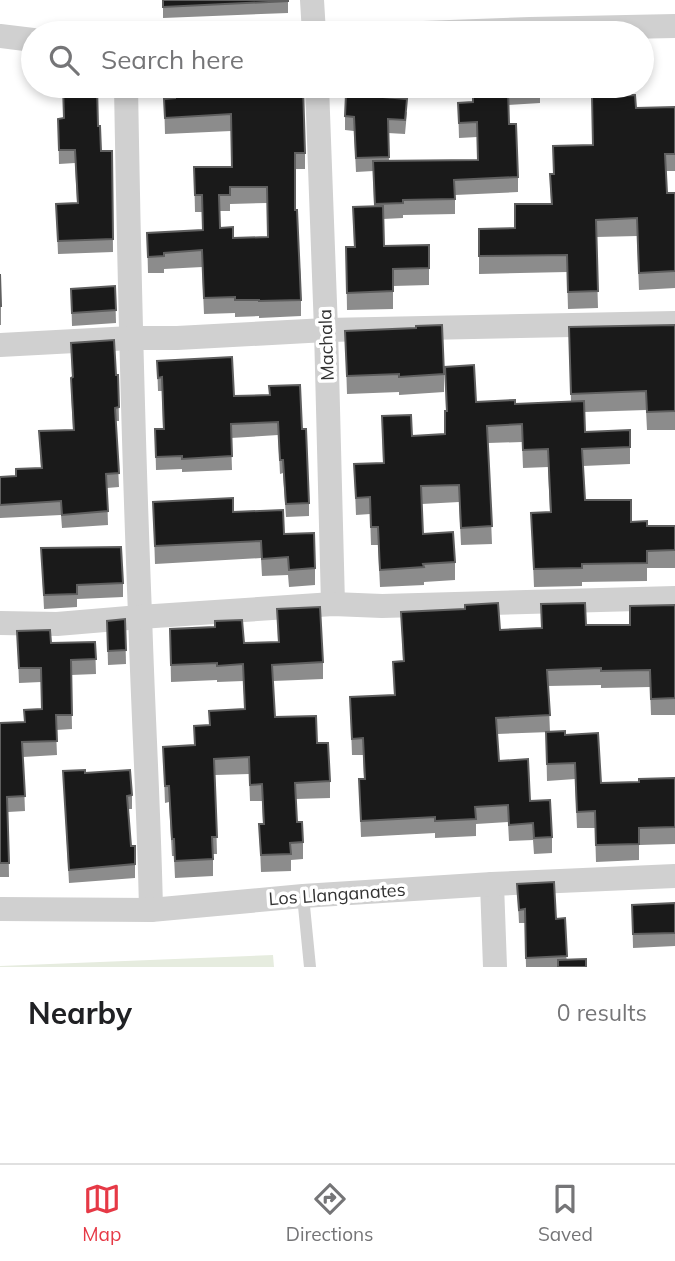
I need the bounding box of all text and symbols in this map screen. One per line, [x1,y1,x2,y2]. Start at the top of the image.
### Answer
search box [21,21,654,98]
icon: search [45,41,83,79]
text: Search here [101,43,244,76]
street label: Machala [313,309,339,381]
street label: Los Llanganates [268,878,406,910]
text: Nearby [28,994,132,1032]
text: 0 results [557,998,647,1027]
tab: Map [82,1180,121,1246]
tab: Directions [286,1180,374,1246]
tab: Saved [538,1180,593,1246]

